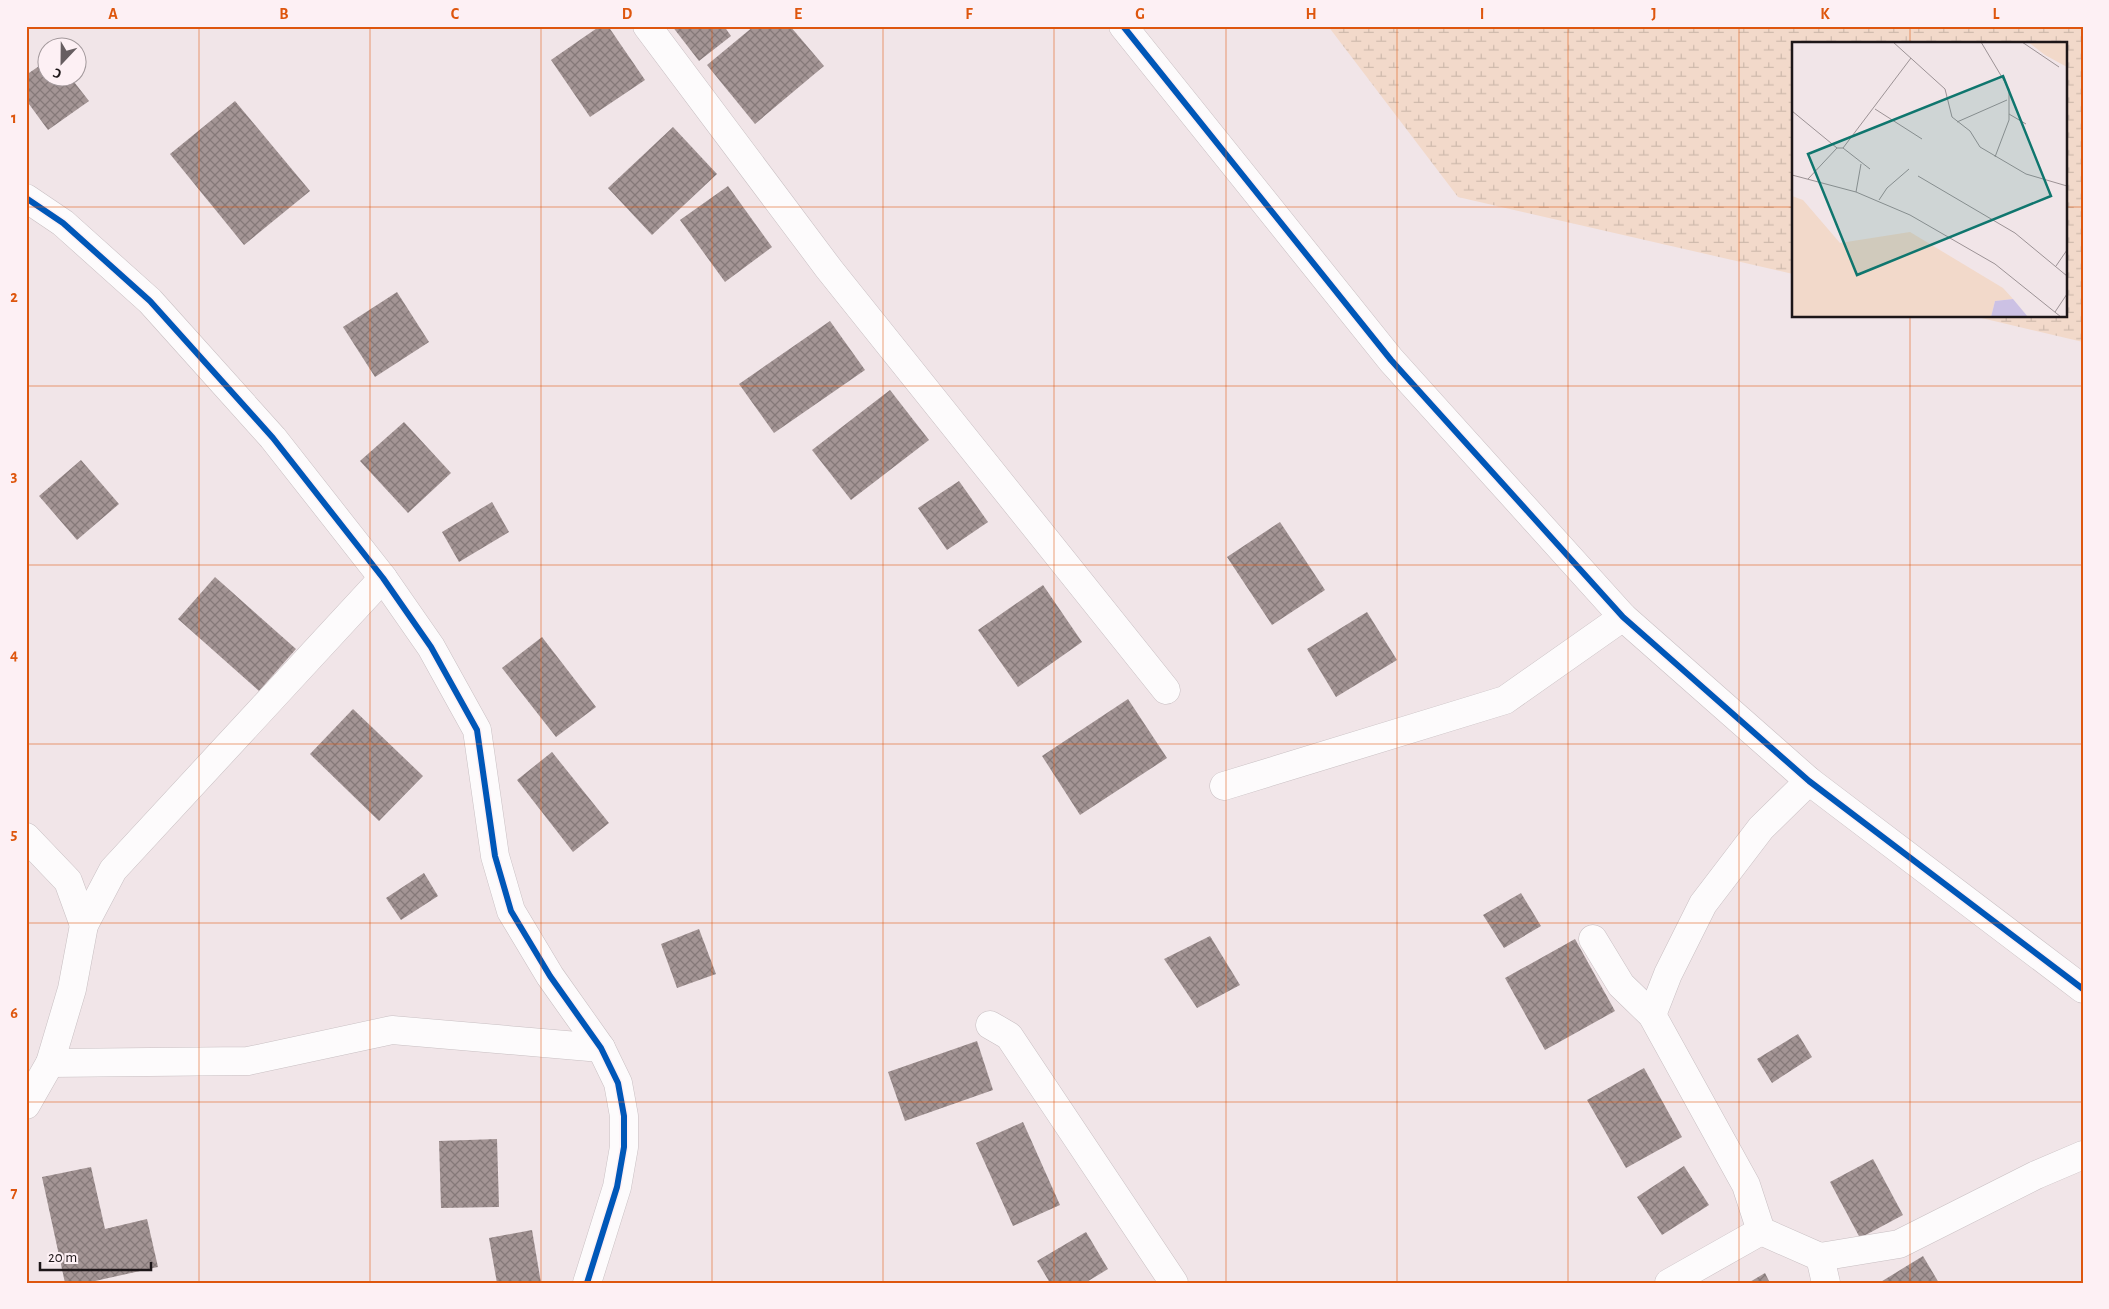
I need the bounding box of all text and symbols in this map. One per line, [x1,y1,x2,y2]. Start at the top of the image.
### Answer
text: A [108,6,118,22]
text: B [279,6,289,22]
text: C [451,6,460,22]
text: D [622,6,633,22]
text: E [794,6,802,22]
text: F [965,6,973,22]
text: G [1135,6,1145,22]
text: H [1305,6,1317,22]
text: I [1480,6,1484,22]
text: J [1651,6,1657,22]
text: K [1820,6,1830,22]
text: L [1993,6,2000,22]
north arrow [38,38,88,88]
inset map [1792,42,2066,318]
text: С [51,65,64,81]
text: 1 [11,110,17,126]
text: 2 [10,289,18,305]
text: 3 [11,468,18,484]
text: 4 [10,647,18,663]
text: 5 [11,826,18,842]
text: 6 [10,1005,18,1021]
text: 7 [11,1185,18,1201]
scale bar [40,1239,151,1271]
text: 20 m [48,1250,77,1265]

